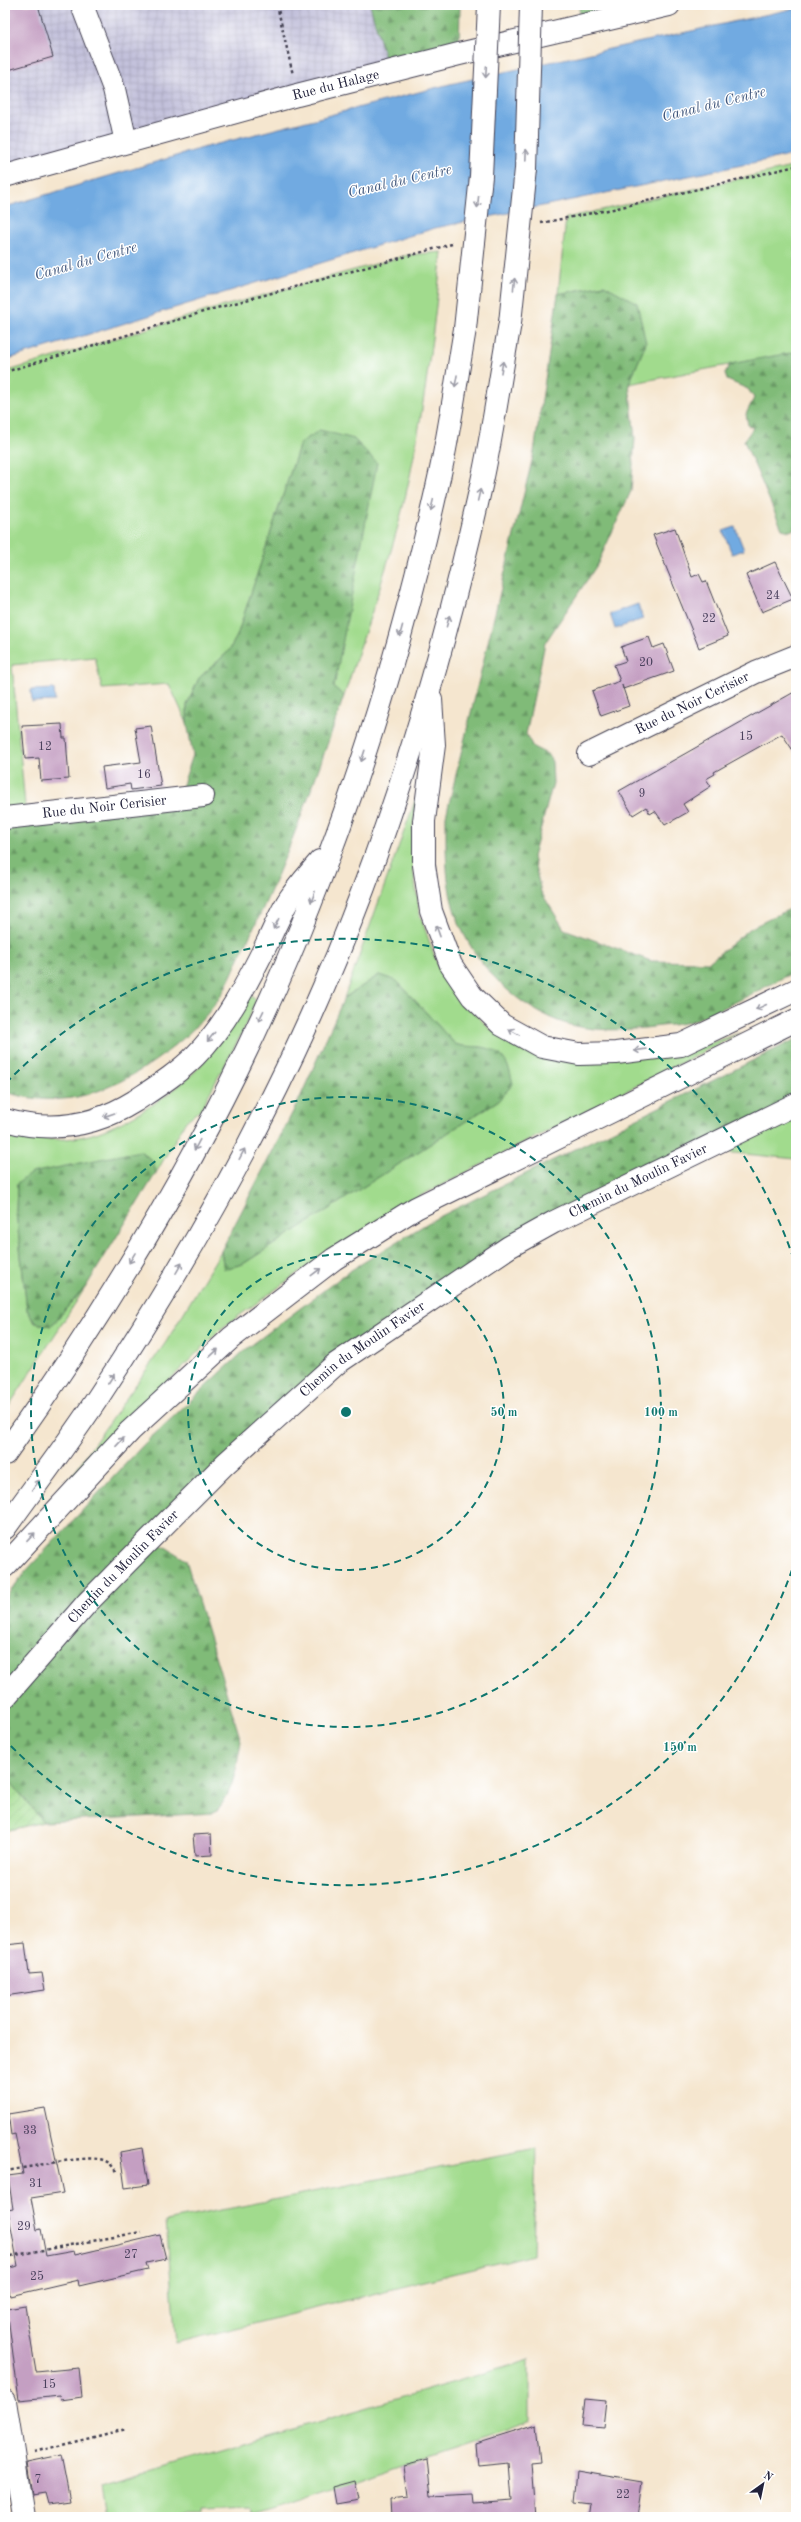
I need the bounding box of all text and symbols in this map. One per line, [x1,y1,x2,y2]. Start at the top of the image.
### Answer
one-way arrow [482,65,490,78]
street label: Rue du Halage [291,67,381,103]
water label: Canal du Centre [661,85,767,125]
one-way arrow [522,148,530,161]
water label: Canal du Centre [347,163,453,201]
one-way arrow [475,195,482,208]
water label: Canal du Centre [33,240,139,284]
one-way arrow [510,278,518,291]
one-way arrow [498,361,506,374]
one-way arrow [452,374,460,387]
one-way arrow [476,489,483,502]
one-way arrow [428,498,436,511]
house number: 24 [766,590,780,602]
house number: 22 [702,613,716,625]
one-way arrow [445,615,452,628]
one-way arrow [396,624,404,637]
house number: 20 [639,657,653,669]
street label: Rue du Noir Cerisier [633,669,752,737]
house number: 15 [739,730,753,743]
house number: 12 [38,741,52,753]
one-way arrow [359,749,366,762]
house number: 16 [137,769,151,781]
house number: 9 [639,788,645,800]
street label: Rue du Noir Cerisier [41,793,168,821]
one-way arrow [309,891,317,903]
one-way arrow [272,918,279,930]
one-way arrow [434,925,442,937]
one-way arrow [755,1004,767,1011]
one-way arrow [257,1010,264,1022]
one-way arrow [509,1028,521,1035]
one-way arrow [207,1031,216,1042]
one-way arrow [634,1046,647,1054]
one-way arrow [103,1111,115,1119]
one-way arrow [192,1139,200,1151]
street label: Chemin du Moulin Favier [567,1141,710,1221]
one-way arrow [239,1149,246,1161]
one-way arrow [128,1252,136,1263]
one-way arrow [176,1262,184,1274]
one-way arrow [310,1268,321,1277]
street label: Chemin du Moulin Favier [297,1299,428,1400]
one-way arrow [209,1348,219,1358]
one-way arrow [106,1373,115,1384]
centre of rings [339,1405,353,1419]
text: 50 m [491,1406,518,1419]
text: 100 m [644,1407,678,1419]
one-way arrow [115,1437,124,1447]
one-way arrow [32,1480,40,1491]
street label: Chemin du Moulin Favier [65,1507,182,1626]
one-way arrow [26,1533,35,1543]
text: 150 m [663,1741,697,1754]
house number: 33 [23,2125,37,2137]
house number: 31 [29,2178,43,2190]
house number: 29 [17,2221,31,2233]
house number: 27 [124,2249,138,2261]
house number: 25 [30,2270,44,2283]
house number: 15 [42,2378,56,2391]
north arrow [743,2464,783,2504]
text: N [761,2470,775,2484]
house number: 7 [35,2474,41,2486]
house number: 22 [616,2489,630,2501]

